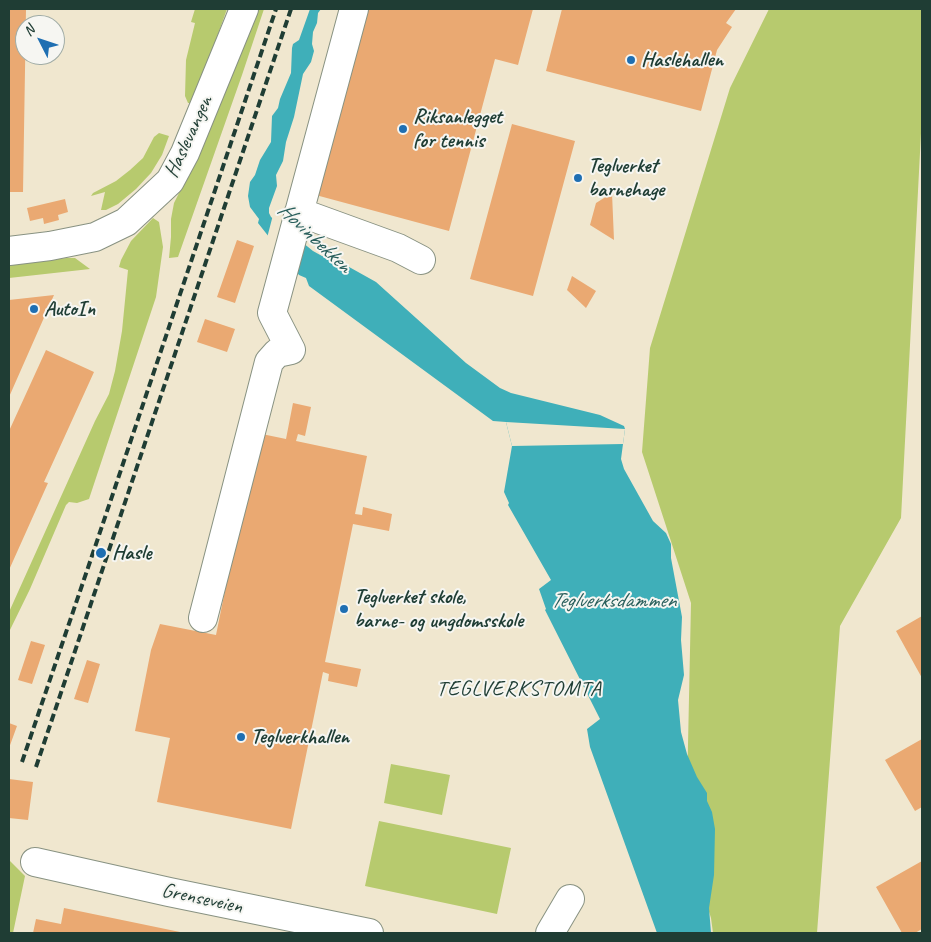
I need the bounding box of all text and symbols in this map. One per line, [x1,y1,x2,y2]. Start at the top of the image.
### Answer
north arrow [15,15,65,65]
text: N [20,22,38,39]
place label: Haslehallen [641,47,723,73]
marker: Haslehallen [625,54,637,66]
street label: Haslevangen [159,92,219,182]
place label: Riksanlegget for tennis [413,104,502,154]
marker: Riksanlegget for tennis [397,123,409,135]
place label: Teglverket barnehage [588,153,664,203]
marker: Teglverket barnehage [572,172,584,184]
water label: Hovinbekken [272,197,356,279]
place label: AutoIn [44,296,95,322]
marker: AutoIn [28,303,40,315]
place label: Hasle [112,540,152,566]
marker: Hasle [94,546,108,560]
place label: Teglverket skole, barne- og ungdomsskole [354,584,523,634]
water label: Teglverksdammen [550,588,676,614]
marker: Teglverket skole, barne- og ungdomsskole [338,603,350,615]
district label: TEGLVERKSTOMTA [435,676,603,702]
place label: Teglverkhallen [251,724,349,750]
marker: Teglverkhallen [235,731,247,743]
street label: Grenseveien [159,878,245,920]

